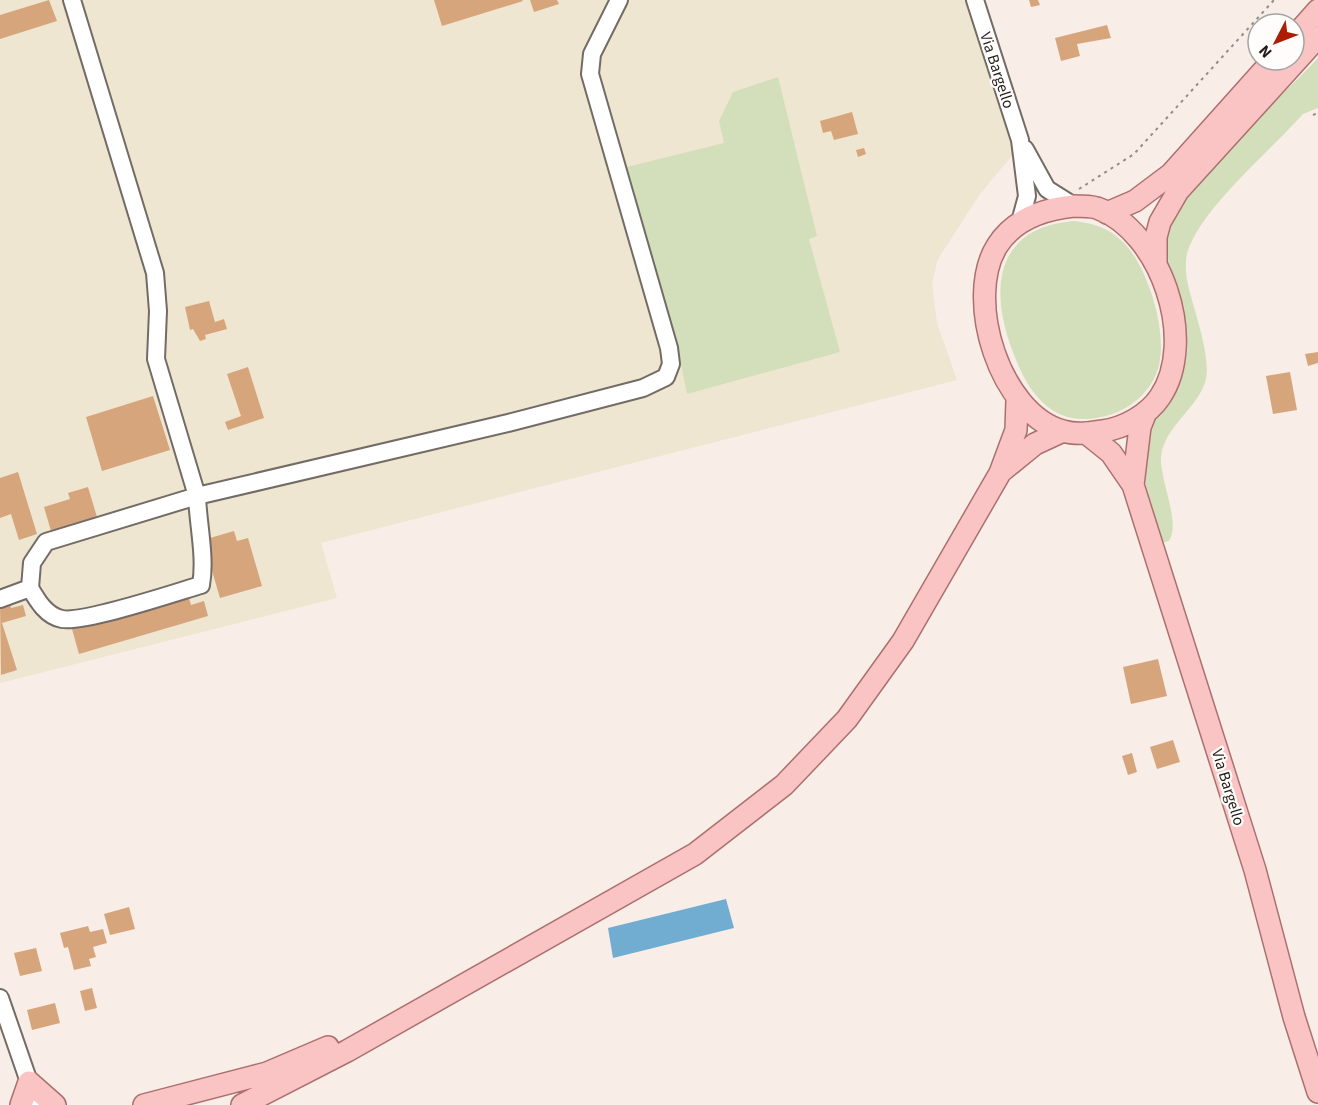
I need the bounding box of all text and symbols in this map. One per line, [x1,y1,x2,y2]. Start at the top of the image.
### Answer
north arrow [1246,12,1306,72]
street label: Via Bargello [974,29,1020,111]
text: N [1254,40,1277,63]
street label: Via Bargello [1206,746,1250,828]

